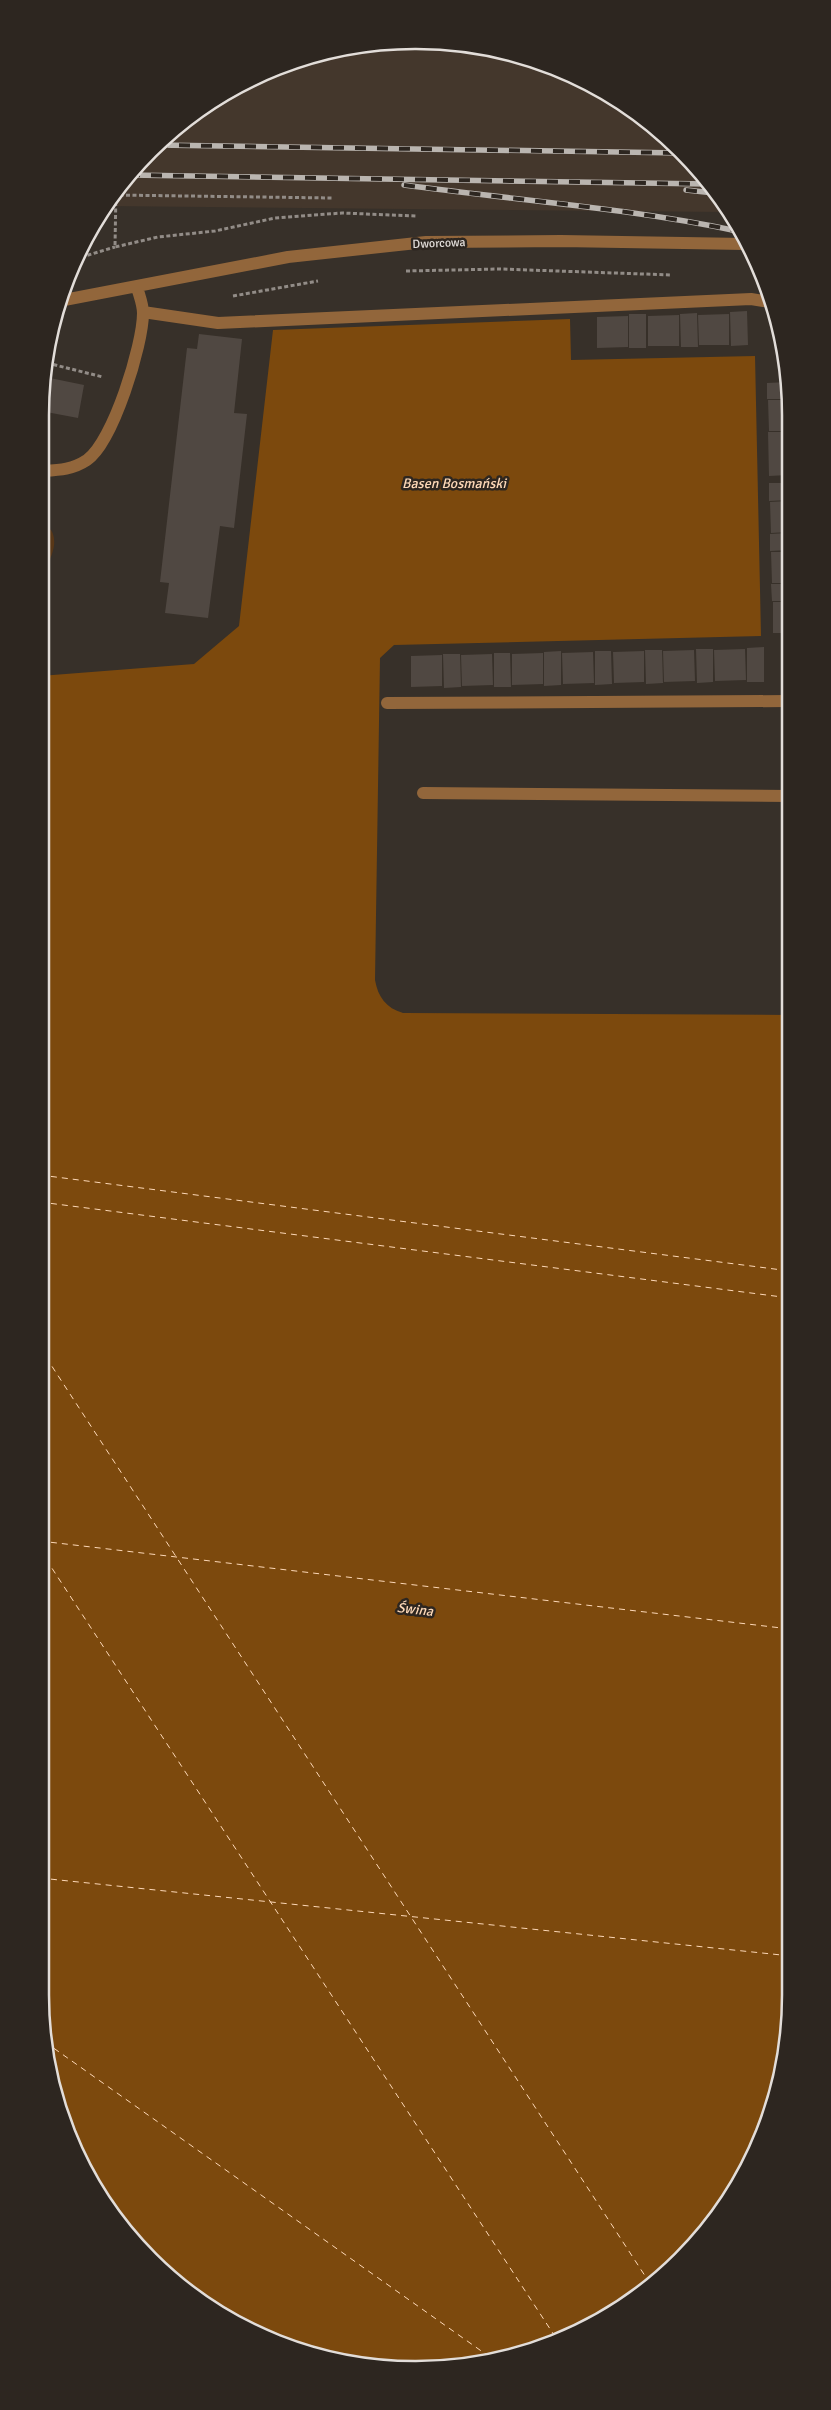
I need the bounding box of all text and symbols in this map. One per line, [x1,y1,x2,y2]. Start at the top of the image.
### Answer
street label: Dworcowa [412,235,466,252]
water label: Basen Bosmański [402,475,507,492]
water label: Świna [396,1599,435,1620]

